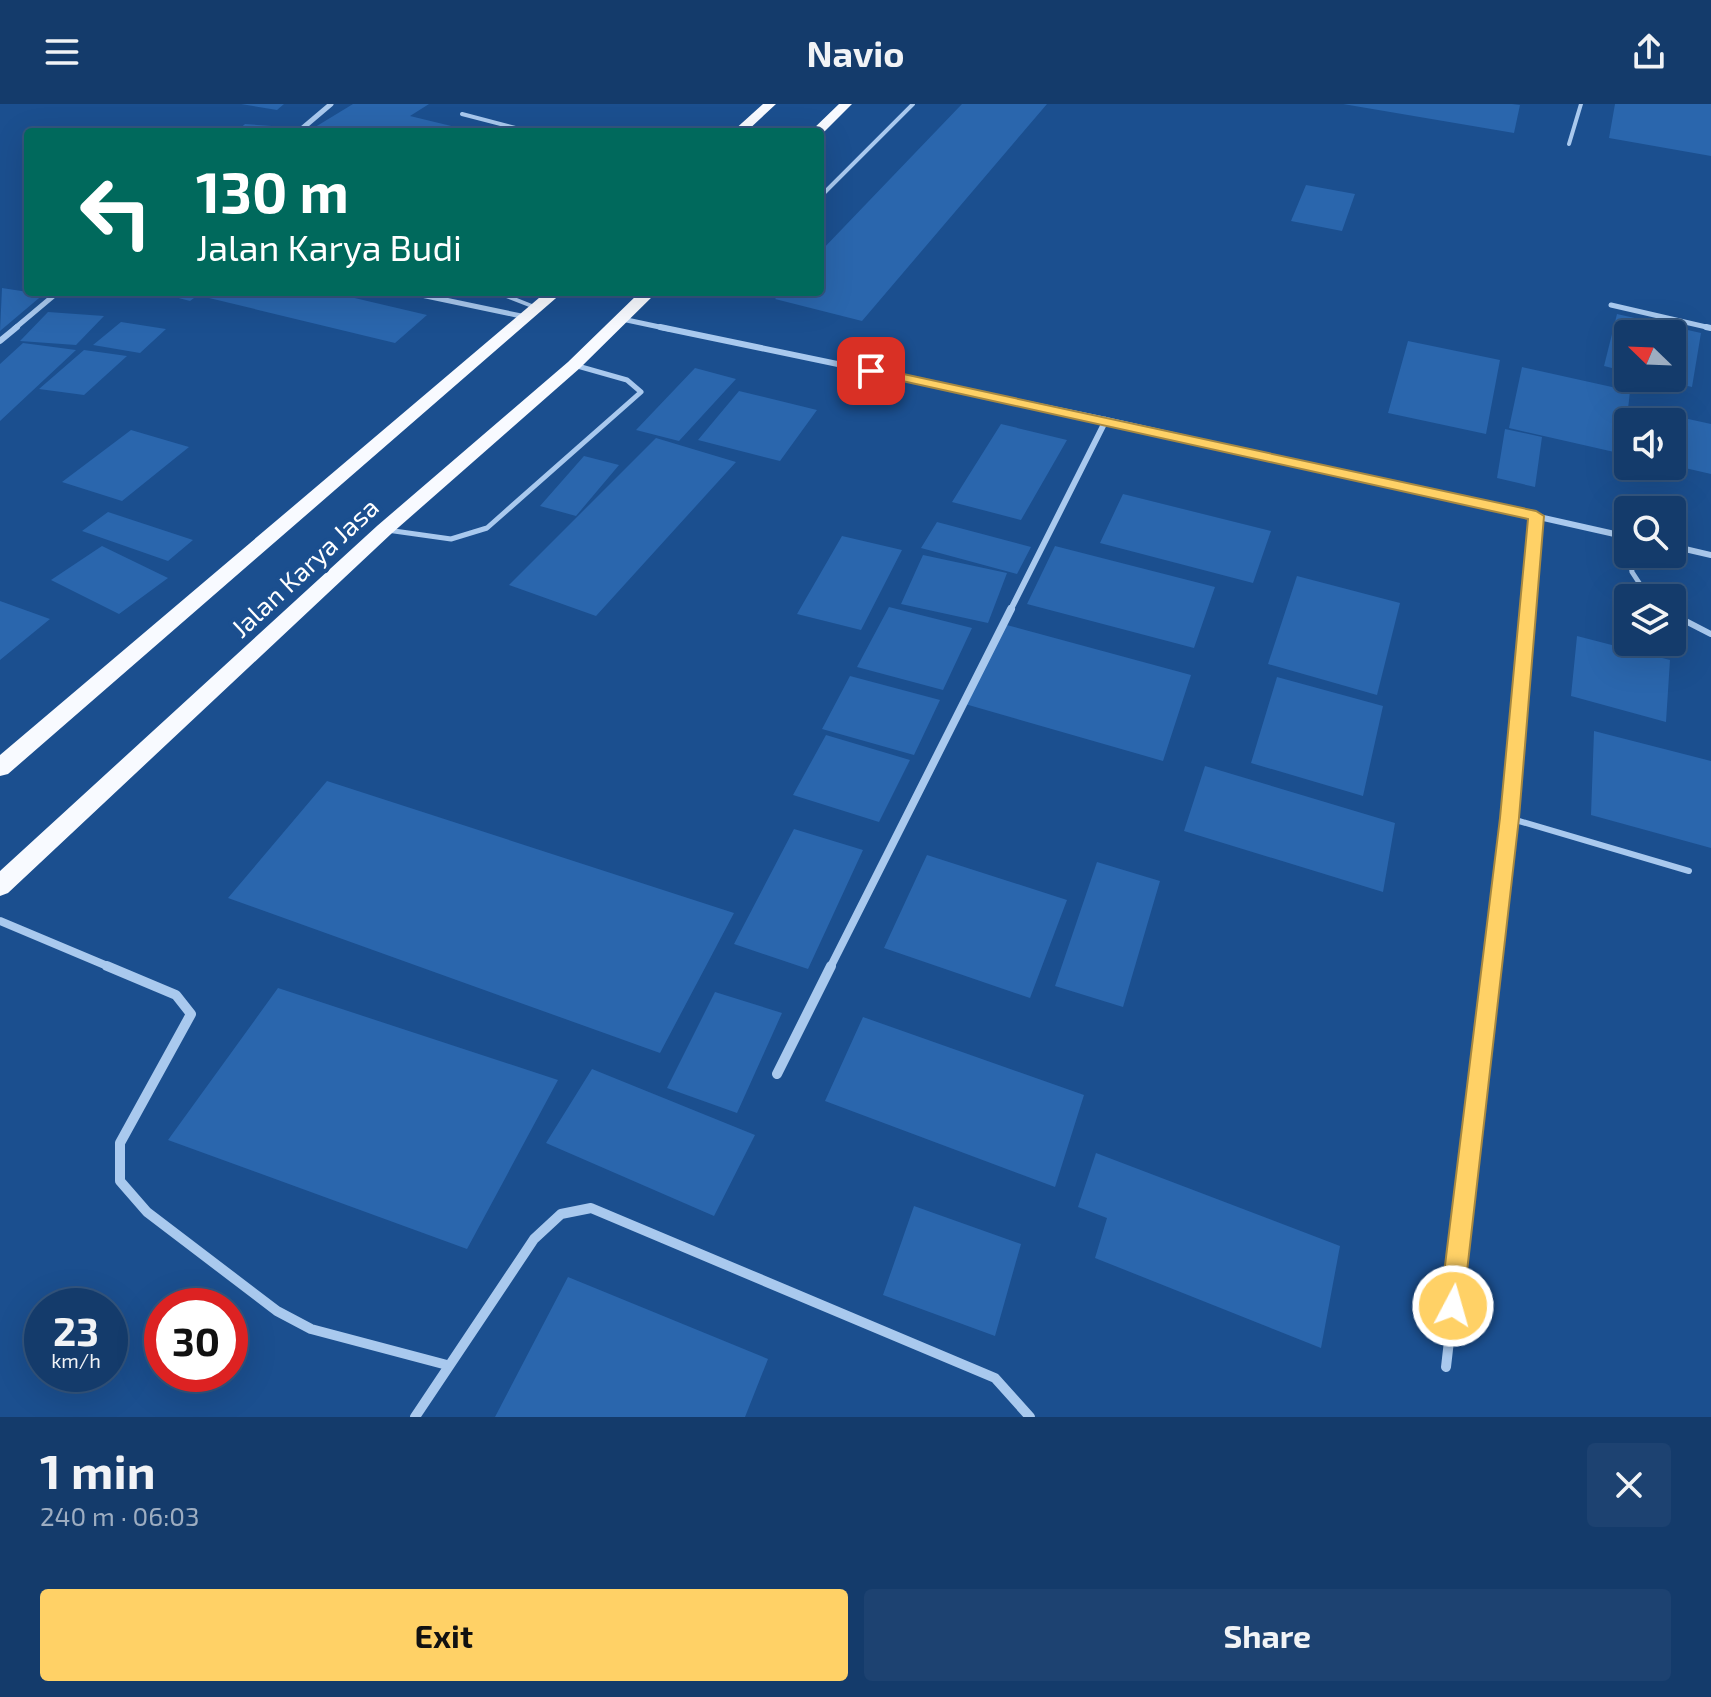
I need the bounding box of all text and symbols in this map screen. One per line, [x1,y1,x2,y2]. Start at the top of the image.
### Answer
icon: menu [40,30,84,74]
icon: share [1627,30,1671,74]
text: Navio [807,31,904,74]
text: 130 m [196,157,349,224]
icon: left [64,160,168,264]
text: Jalan Karya Budi [196,225,462,268]
north arrow [1614,320,1686,392]
map controls [1614,320,1686,656]
pin [837,337,905,405]
icon: arrive [849,349,893,393]
button: sound [1614,408,1686,480]
street label: Jalan Karya Jasa [224,491,384,643]
button: search [1614,496,1686,568]
button: layers [1614,584,1686,656]
position arrow [1411,1264,1495,1348]
speed limit sign: 30 [144,1288,248,1392]
text: 23 [53,1306,99,1354]
text: km/h [51,1348,101,1372]
text: 1 min [40,1441,156,1499]
button: close [1587,1443,1671,1527]
text: 240 m · 06:03 [40,1500,199,1531]
button: Exit [40,1589,848,1681]
button: Share [864,1589,1671,1681]

